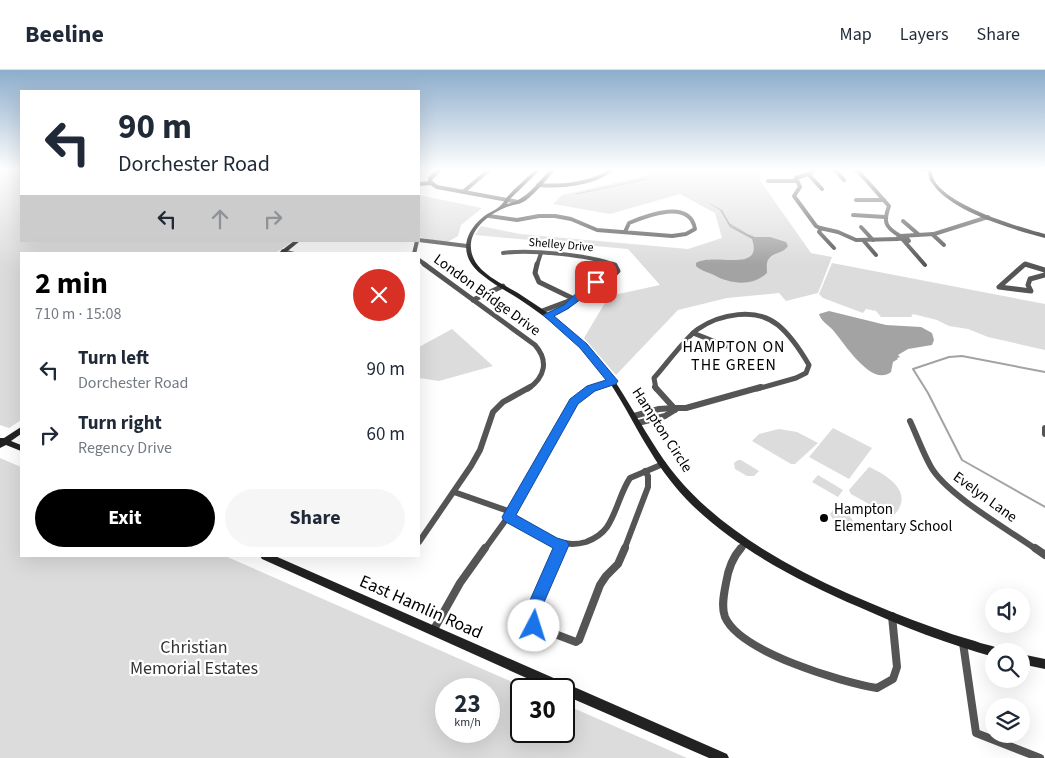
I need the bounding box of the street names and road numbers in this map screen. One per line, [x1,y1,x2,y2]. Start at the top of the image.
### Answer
street label: Shelley Drive [528,234,594,256]
street label: London Bridge Drive [429,249,545,341]
street label: Hampton Circle [627,383,697,477]
street label: Evelyn Lane [949,467,1021,527]
street label: East Hamlin Road [356,569,486,645]

